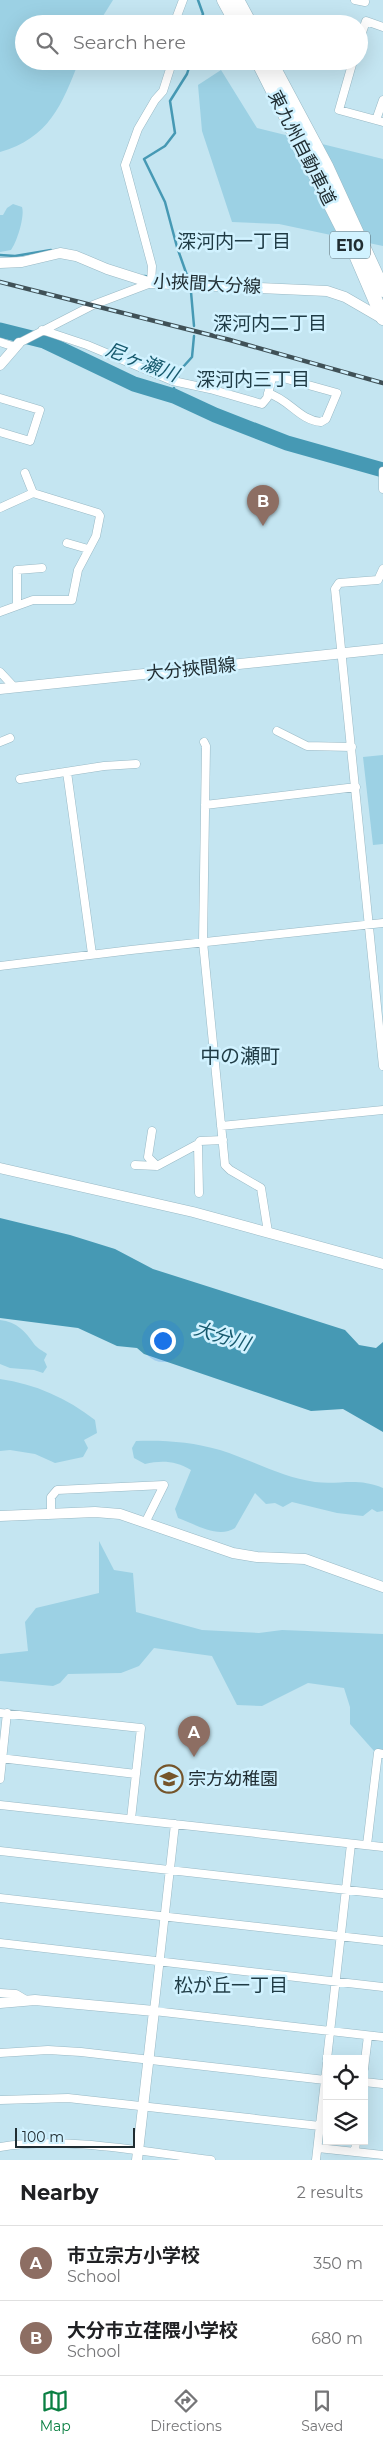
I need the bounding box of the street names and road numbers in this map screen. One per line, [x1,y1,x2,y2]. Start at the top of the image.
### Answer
street label: 東九州自動車道 [264,87,340,209]
road number: E10 [330,232,370,258]
street label: 小挾間大分線 [152,270,262,298]
street label: 大分挾間線 [145,653,237,685]

